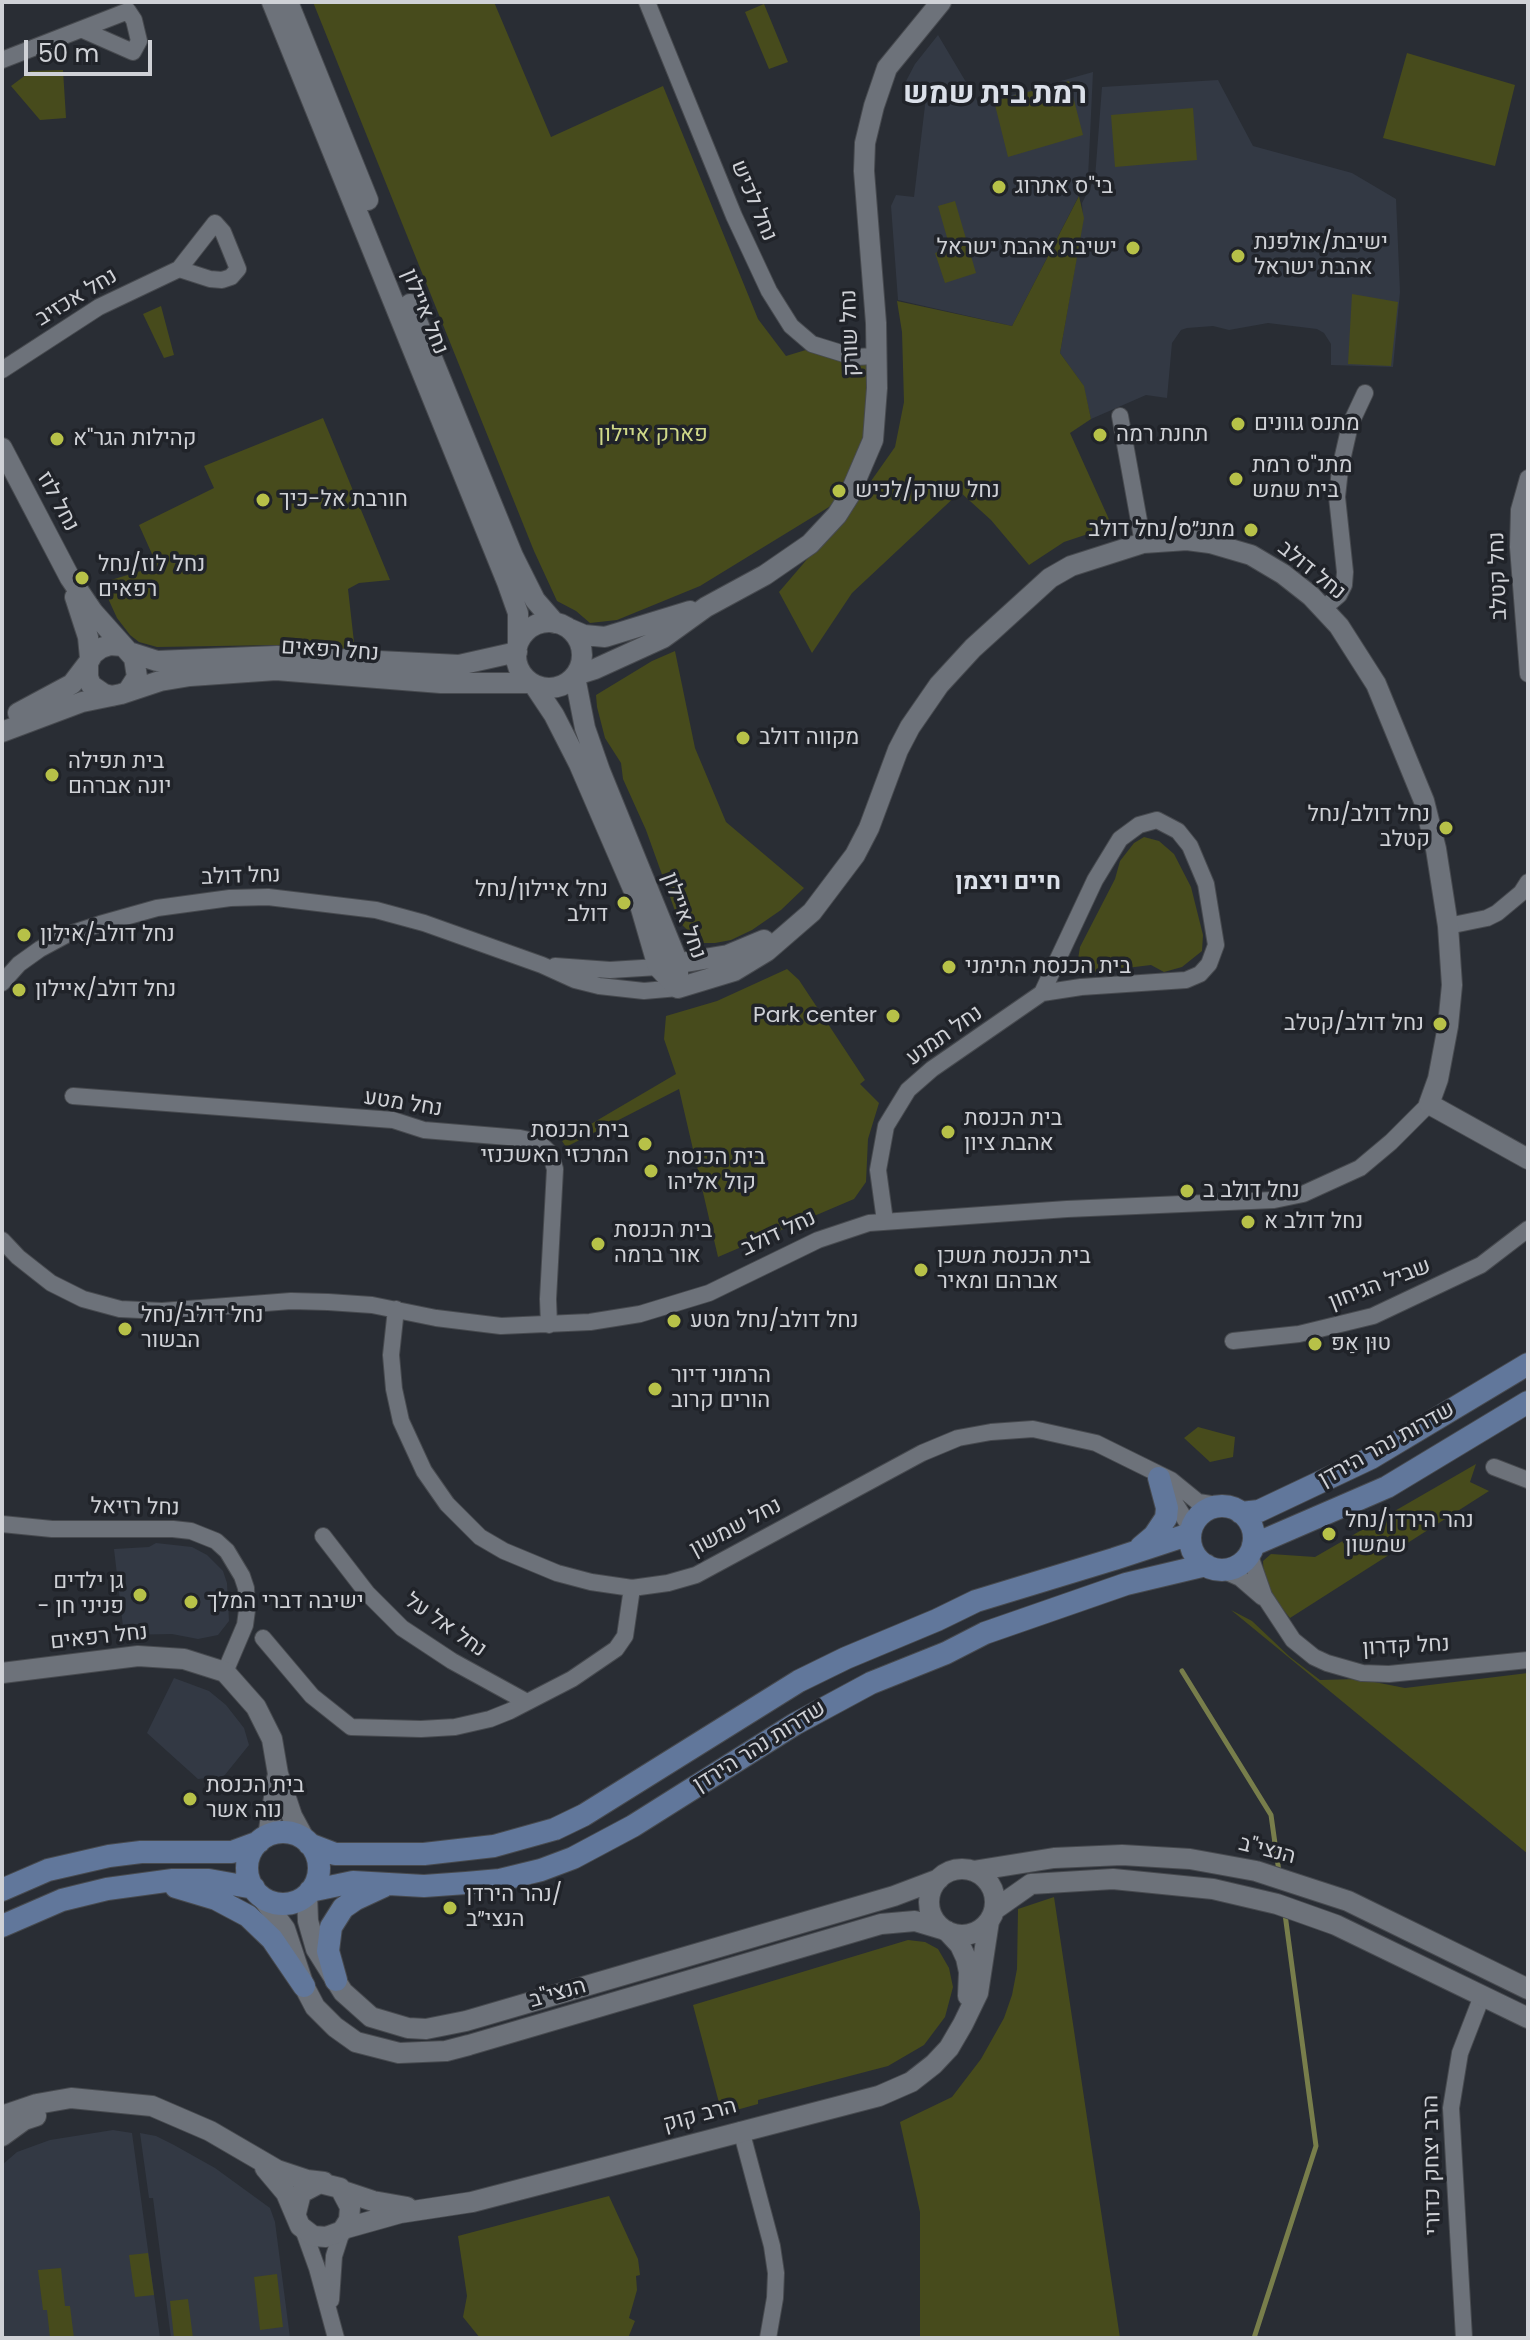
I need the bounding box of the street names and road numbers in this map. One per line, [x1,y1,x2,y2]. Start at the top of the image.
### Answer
street label: נחל לכיש [724,156,782,246]
street label: נחל אכזיב [31,263,123,333]
street label: נחל איילון [395,265,453,359]
street label: נחל שורק [836,289,866,377]
street label: נחל לוז [30,468,84,536]
street label: נחל קטלב [1484,531,1514,621]
street label: נחל דולב [1272,536,1350,606]
street label: נחל רפאים [280,634,380,668]
street label: נחל דולב [201,862,281,892]
street label: נחל איילון [655,869,711,963]
street label: נחל תמנע [902,1000,988,1072]
street label: נחל מטע [362,1085,444,1123]
street label: נחל דולב [737,1205,821,1263]
street label: שביל הגיחון [1325,1253,1435,1317]
street label: שדרות נהר הירדן [1314,1397,1460,1493]
street label: נחל שמשון [686,1493,786,1563]
street label: נחל רזיאל [90,1494,180,1522]
street label: נחל אל על [399,1588,491,1664]
street label: נחל רפאים [49,1620,149,1656]
street label: נחל קדרון [1362,1632,1450,1662]
street label: שדרות נהר הירדן [689,1696,831,1798]
street label: הנצי"ב [1236,1831,1298,1871]
street label: הנצי"ב [527,1973,589,2015]
street label: הרב קוק [660,2094,740,2138]
street label: הרב יצחק כדורי [1419,2095,1447,2235]

